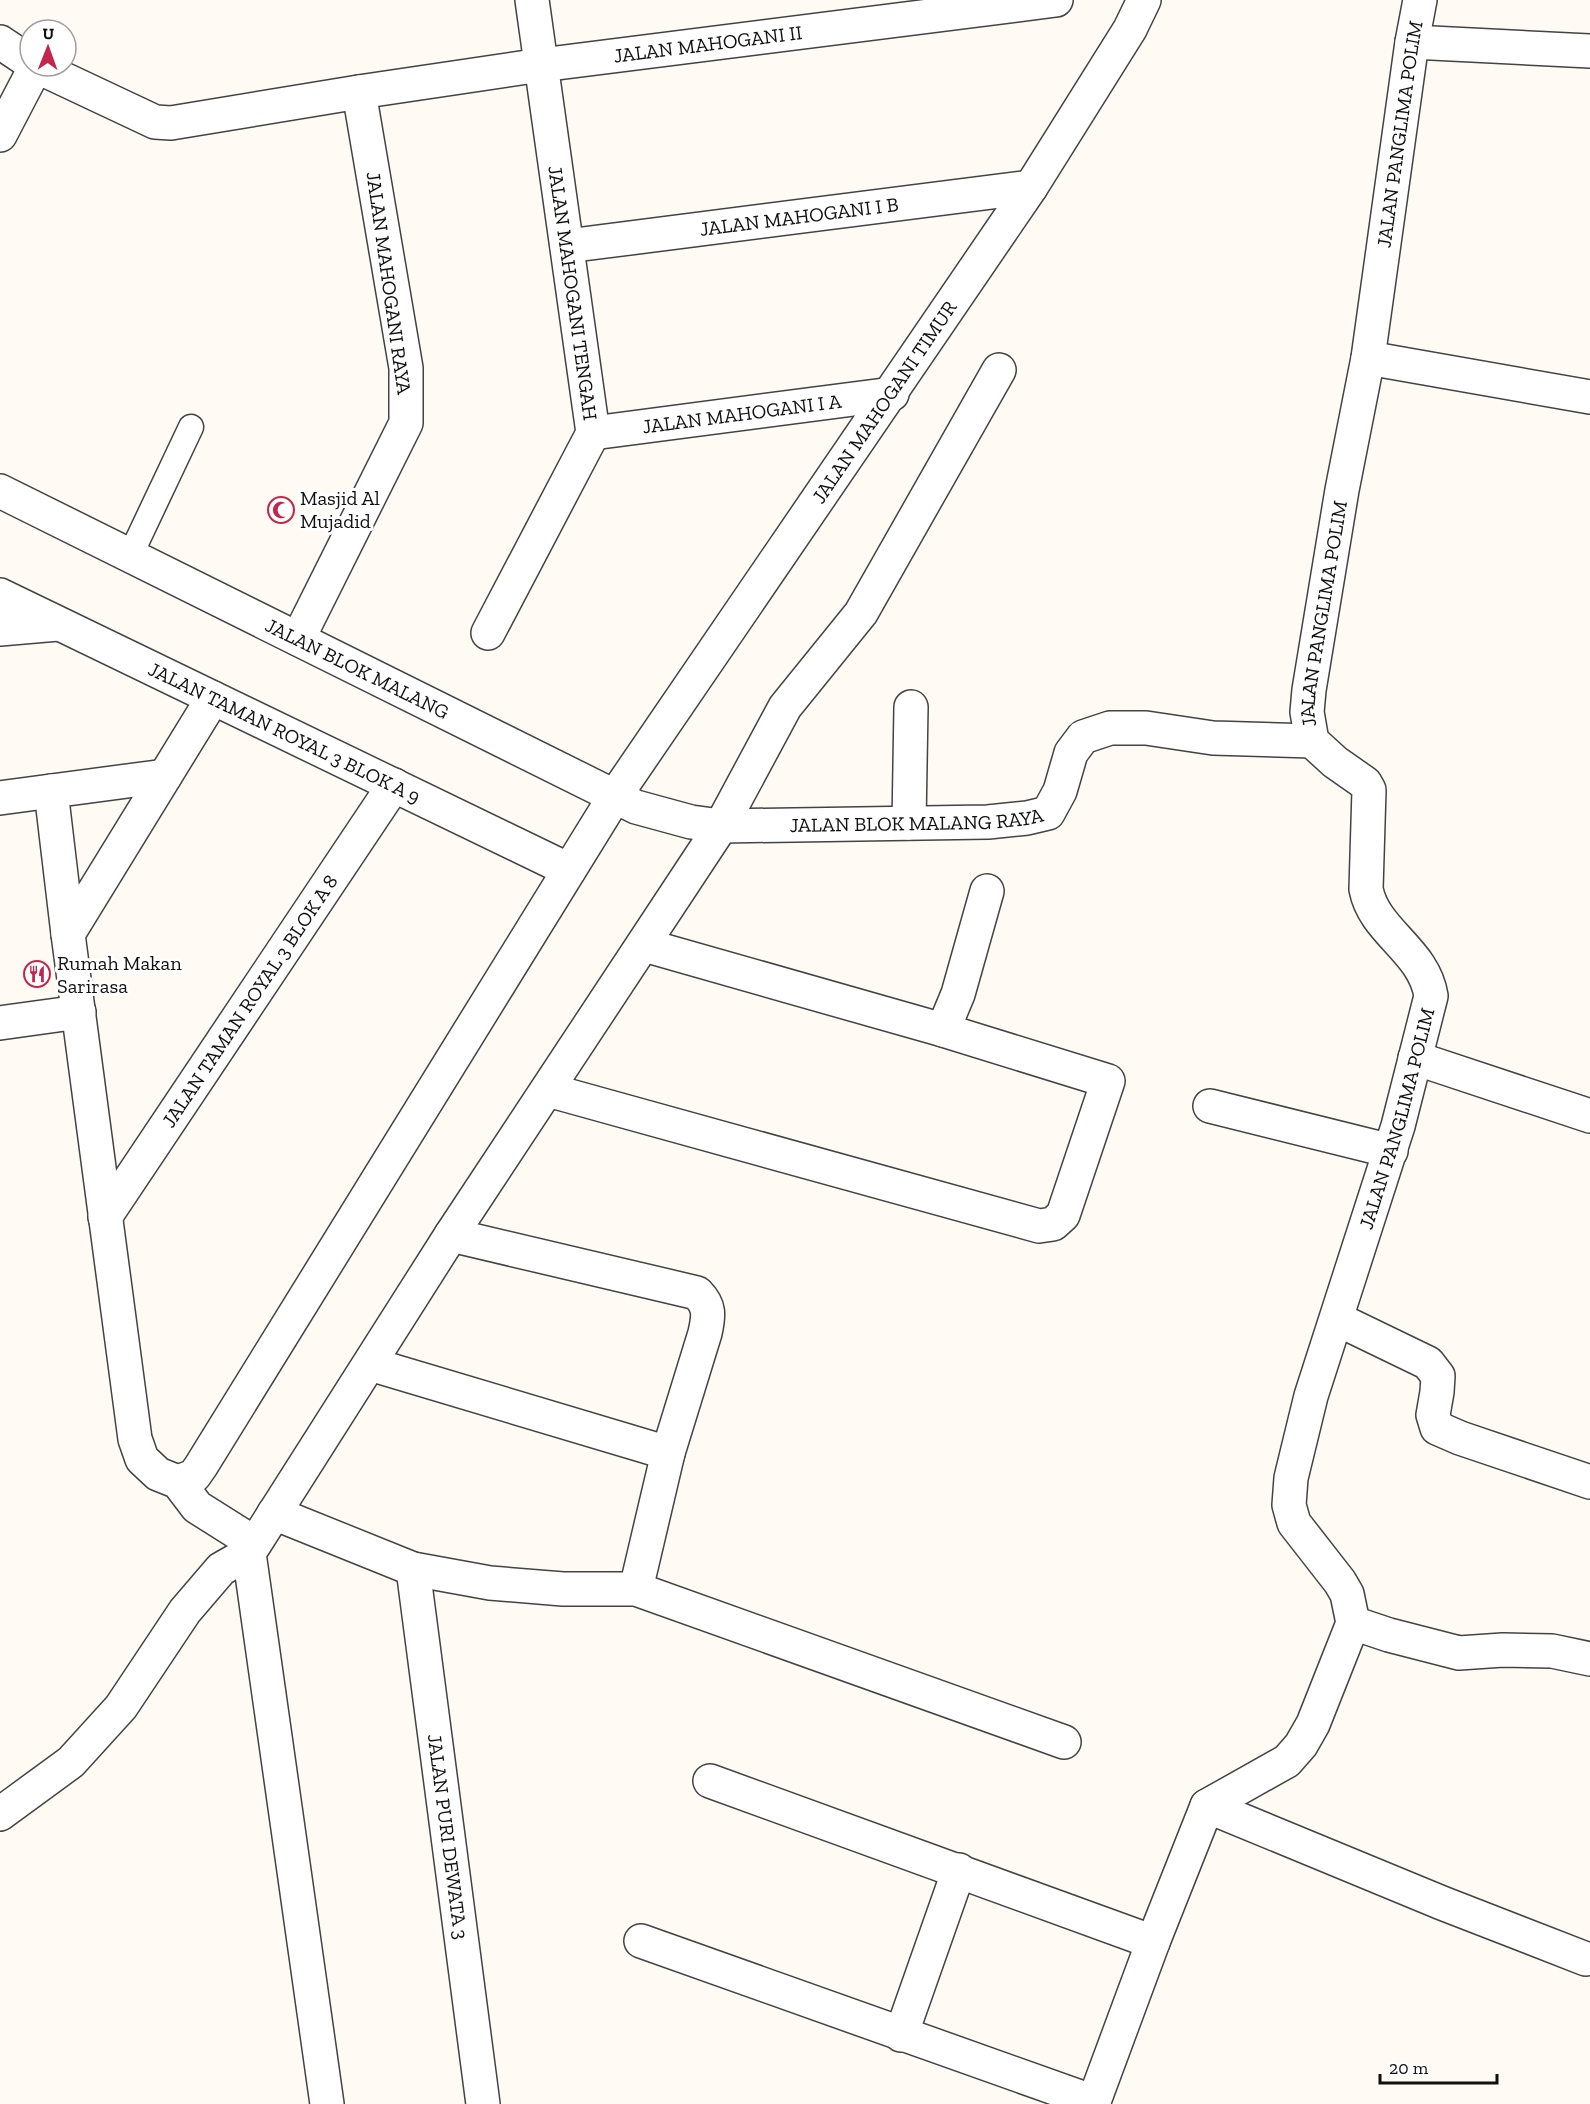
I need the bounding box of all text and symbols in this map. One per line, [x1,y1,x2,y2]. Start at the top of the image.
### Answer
north arrow [18,18,78,78]
street label: JALAN PANGLIMA POLIM [1371,19,1428,249]
street label: JALAN MAHOGANI II [612,20,804,68]
text: U [42,24,55,43]
street label: JALAN MAHOGANI TENGAH [543,164,603,422]
street label: JALAN MAHOGANI RAYA [361,170,417,397]
street label: JALAN MAHOGANI I B [698,192,900,241]
street label: JALAN MAHOGANI TIMUR [807,296,962,508]
street label: JALAN MAHOGANI I A [641,389,844,438]
place label: Masjid Al Mujadid [300,486,380,533]
mosque icon: Masjid Al Mujadid [266,495,296,525]
street label: JALAN PANGLIMA POLIM [1294,499,1352,729]
street label: JALAN BLOK MALANG [262,613,453,724]
street label: JALAN TAMAN ROYAL 3 BLOK A 9 [145,657,424,808]
street label: JALAN BLOK MALANG RAYA [789,802,1047,837]
street label: JALAN TAMAN ROYAL 3 BLOK A 8 [156,870,343,1132]
place label: Rumah Makan Sarirasa [57,951,182,998]
restaurant icon: Rumah Makan Sarirasa [22,959,52,989]
street label: JALAN PANGLIMA POLIM [1354,1005,1440,1232]
street label: JALAN PURI DEWATA 3 [423,1733,473,1941]
scale bar [1380,2047,1497,2085]
text: 20 m [1389,2057,1429,2079]

